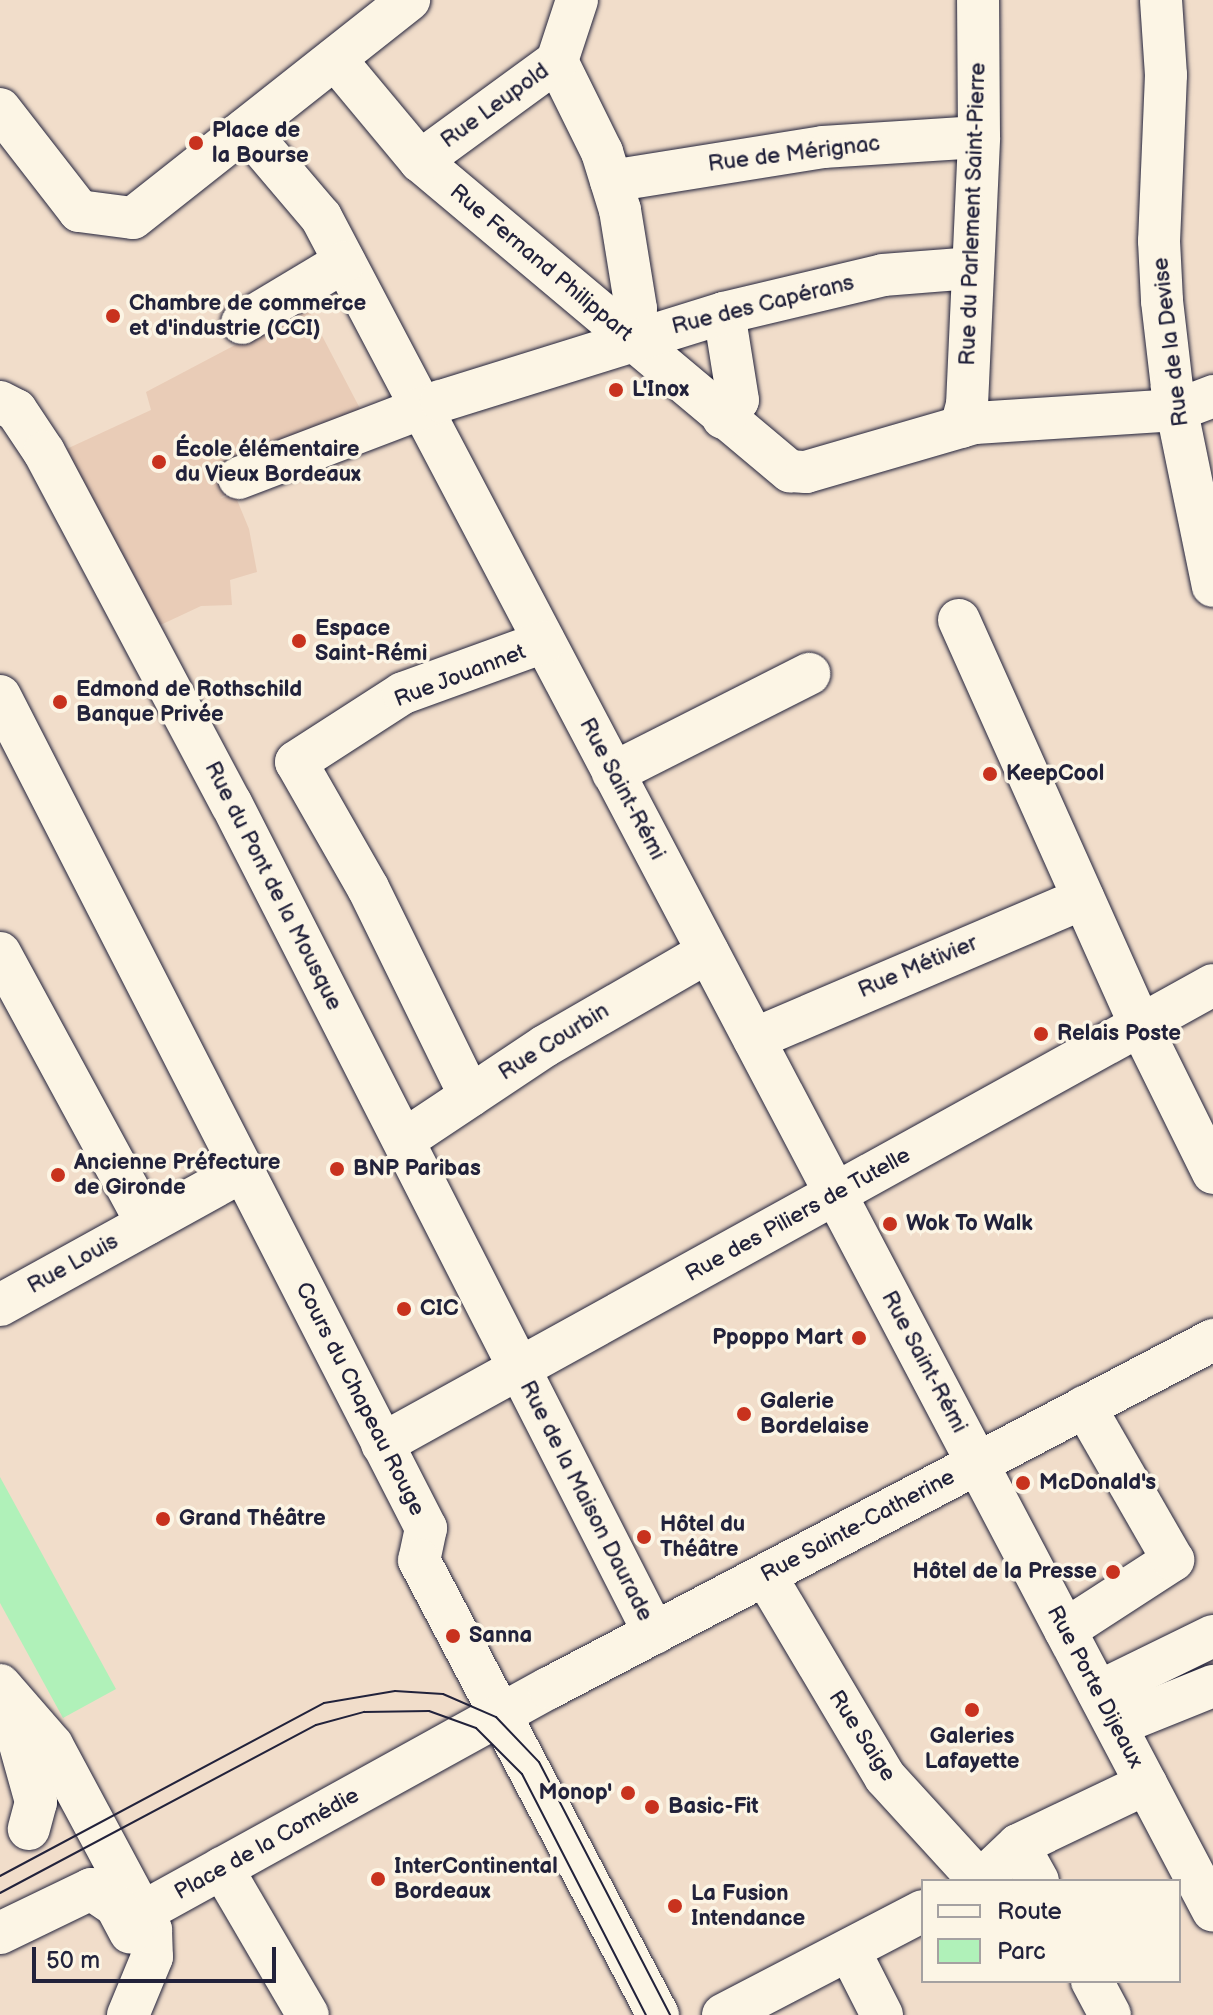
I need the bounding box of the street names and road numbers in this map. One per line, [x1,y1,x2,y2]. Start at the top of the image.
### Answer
street label: Rue Leupold [436,58,554,154]
street label: Rue du Parlement Saint-Pierre [955,62,991,366]
street label: Rue de Mérignac [707,130,881,178]
street label: Rue Fernand Philippart [444,179,638,347]
street label: Rue de la Devise [1148,256,1194,428]
street label: Rue des Capérans [669,270,857,340]
street label: Rue Jouannet [390,639,530,713]
street label: Rue Saint-Rémi [573,713,671,865]
street label: Rue du Pont de la Mousque [199,757,347,1015]
street label: Rue Métivier [854,930,982,1004]
street label: Rue Courbin [494,998,614,1086]
street label: Rue des Piliers de Tutelle [681,1142,915,1288]
street label: Rue Louis [23,1228,123,1300]
street label: Cours du Chapeau Rouge [290,1278,430,1520]
street label: Rue Saint-Rémi [875,1286,973,1438]
street label: Rue de la Maison Daurade [514,1377,658,1625]
street label: Rue Sainte-Catherine [756,1464,960,1588]
street label: Rue Porte Dijeaux [1041,1601,1149,1773]
street label: Rue Saige [823,1685,901,1787]
street label: Place de la Comédie [170,1782,364,1906]

